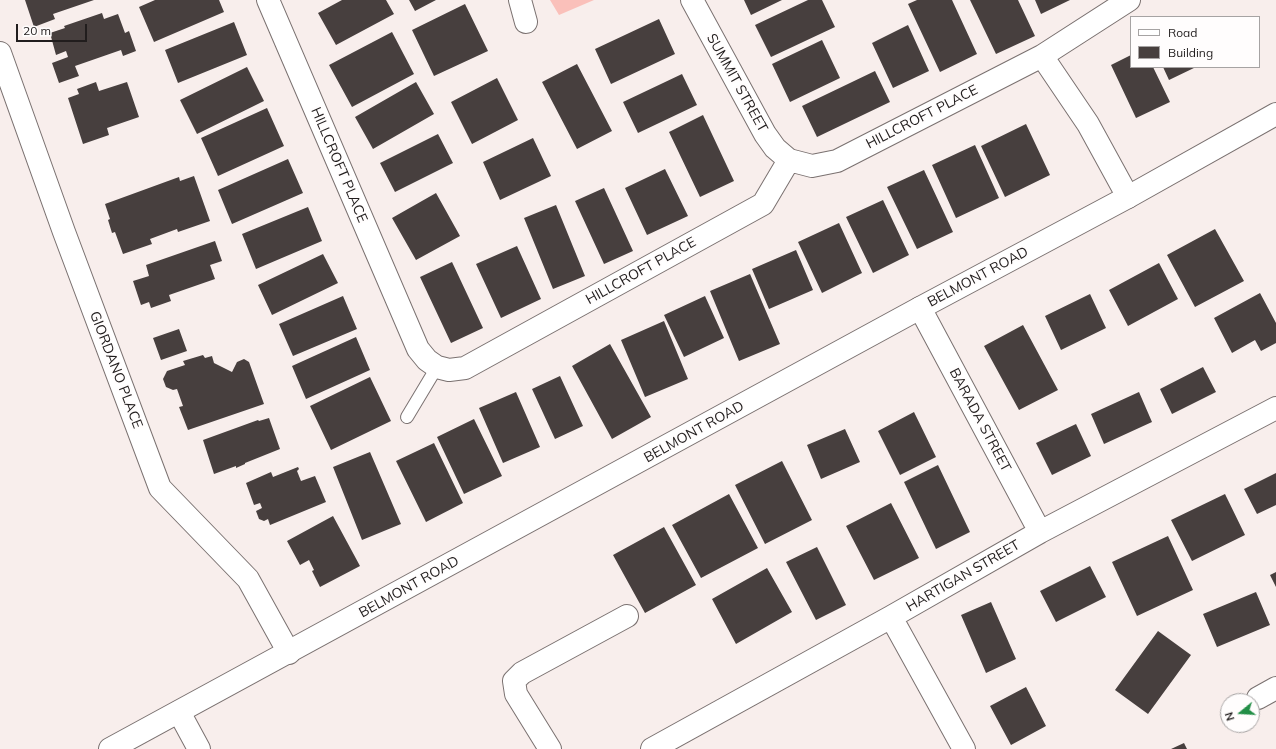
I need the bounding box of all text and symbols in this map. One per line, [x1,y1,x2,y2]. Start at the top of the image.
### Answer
scale bar [18,16,89,42]
legend [1130,16,1260,68]
text: 20 m [23,23,51,38]
text: Road [1168,25,1197,40]
street label: SUMMIT STREET [703,31,771,135]
text: Building [1168,45,1213,60]
street label: HILLCROFT PLACE [863,81,981,153]
street label: HILLCROFT PLACE [307,105,371,225]
street label: HILLCROFT PLACE [583,234,699,308]
street label: BELMONT ROAD [925,243,1031,311]
street label: GIORDANO PLACE [86,309,146,431]
street label: BARADA STREET [946,365,1014,475]
street label: BELMONT ROAD [641,398,747,466]
street label: HARTIGAN STREET [903,537,1023,615]
street label: BELMONT ROAD [356,553,462,621]
north arrow [1220,693,1260,733]
text: N [1222,710,1237,723]

